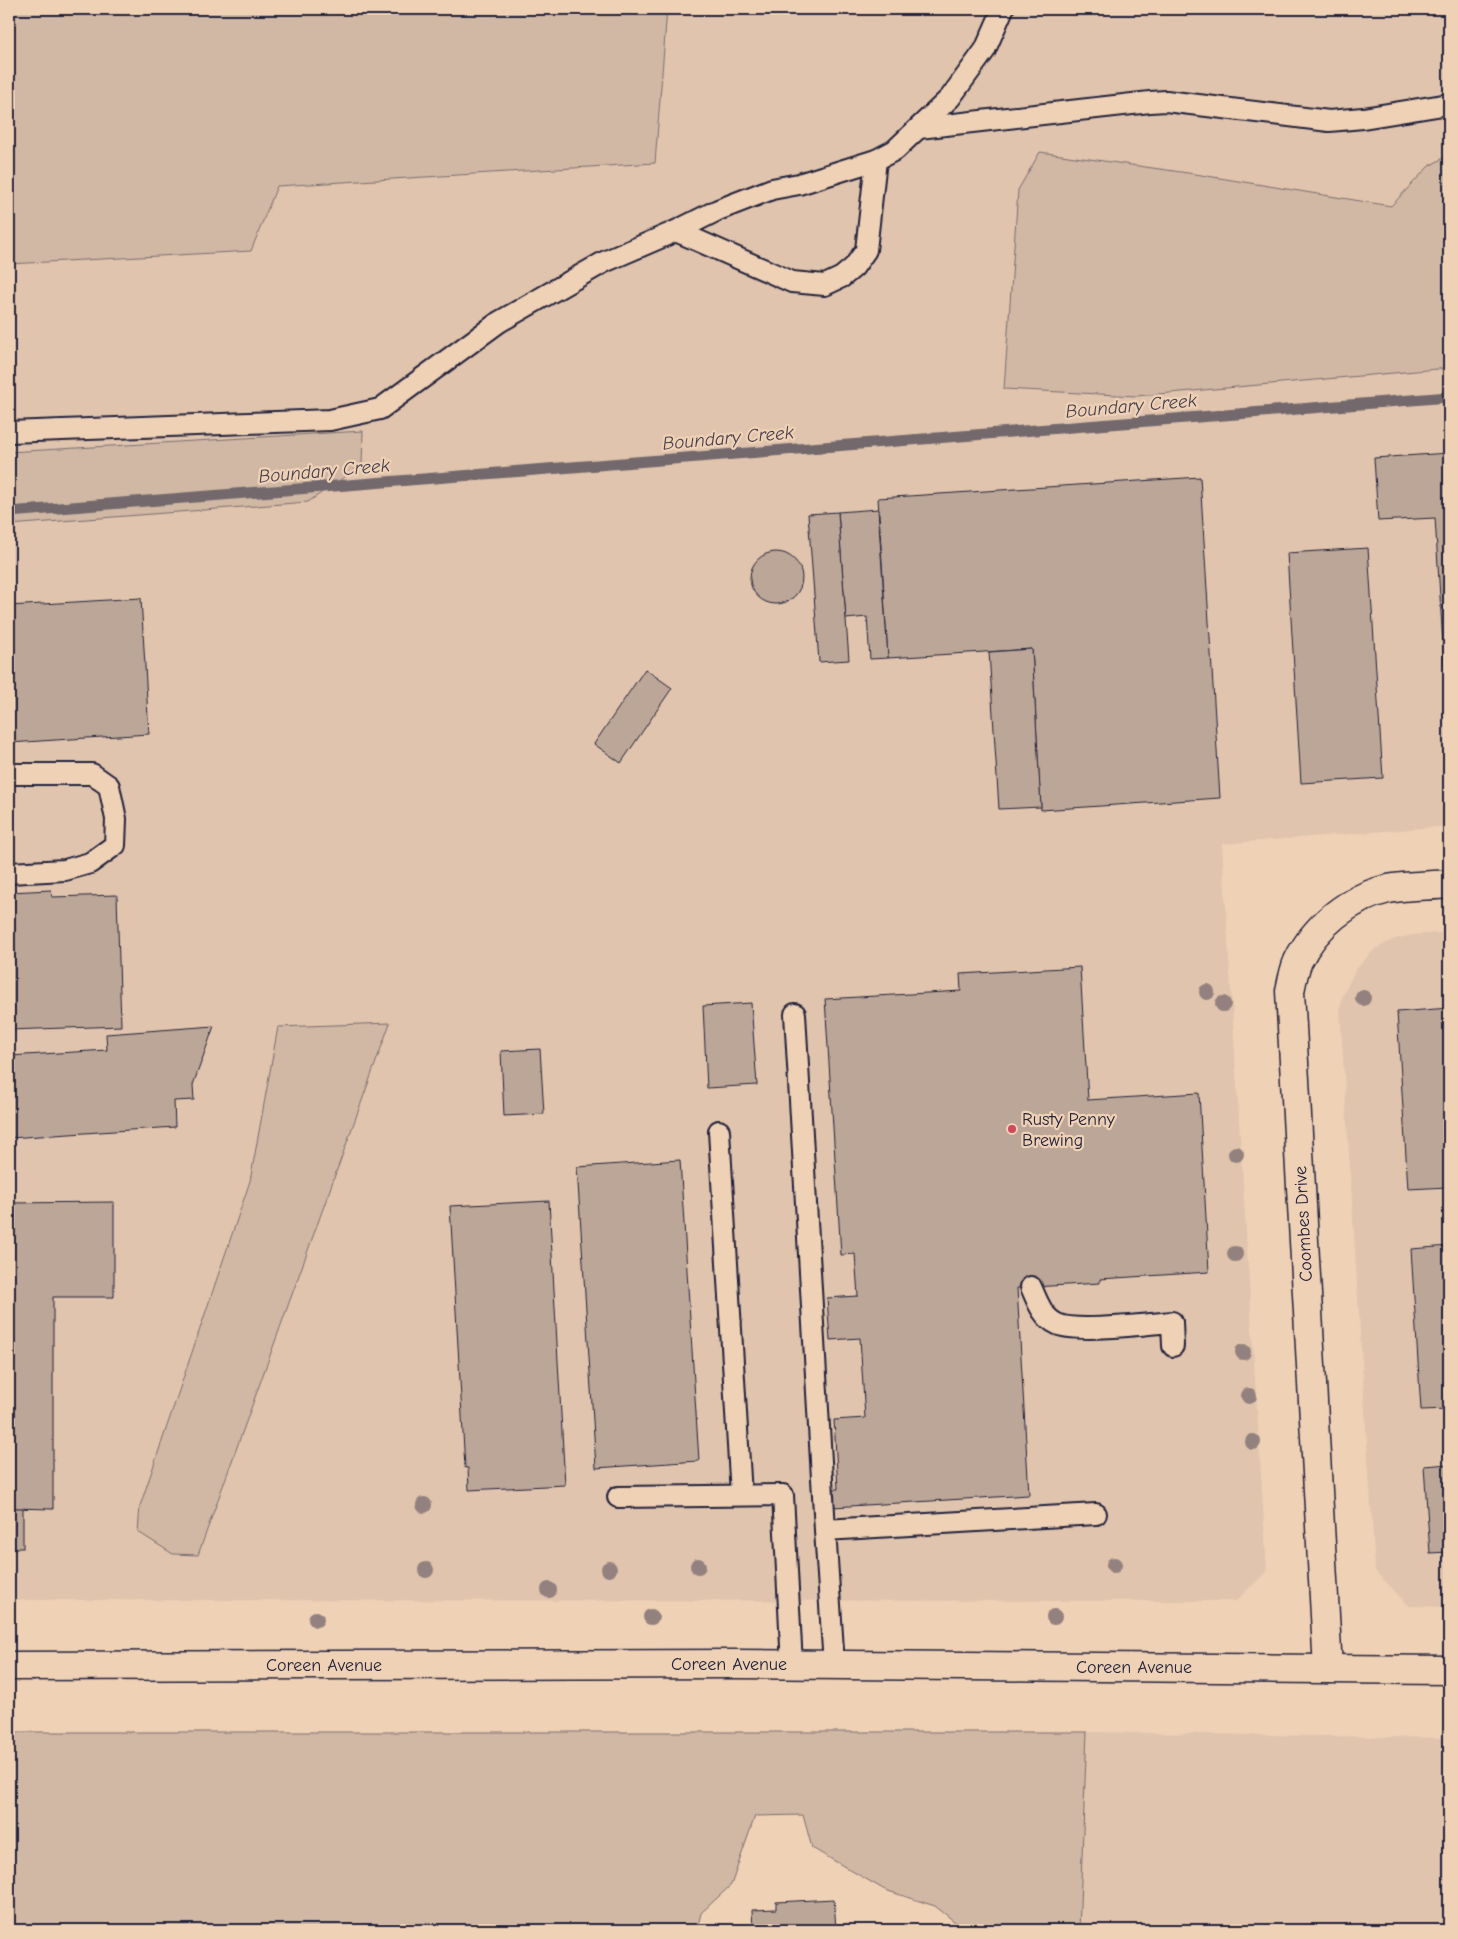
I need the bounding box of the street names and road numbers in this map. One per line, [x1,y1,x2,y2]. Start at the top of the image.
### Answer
street label: Coombes Drive [1290,1166,1317,1282]
street label: Coreen Avenue [671,1654,787,1675]
street label: Coreen Avenue [266,1655,382,1676]
street label: Coreen Avenue [1076,1657,1192,1678]

